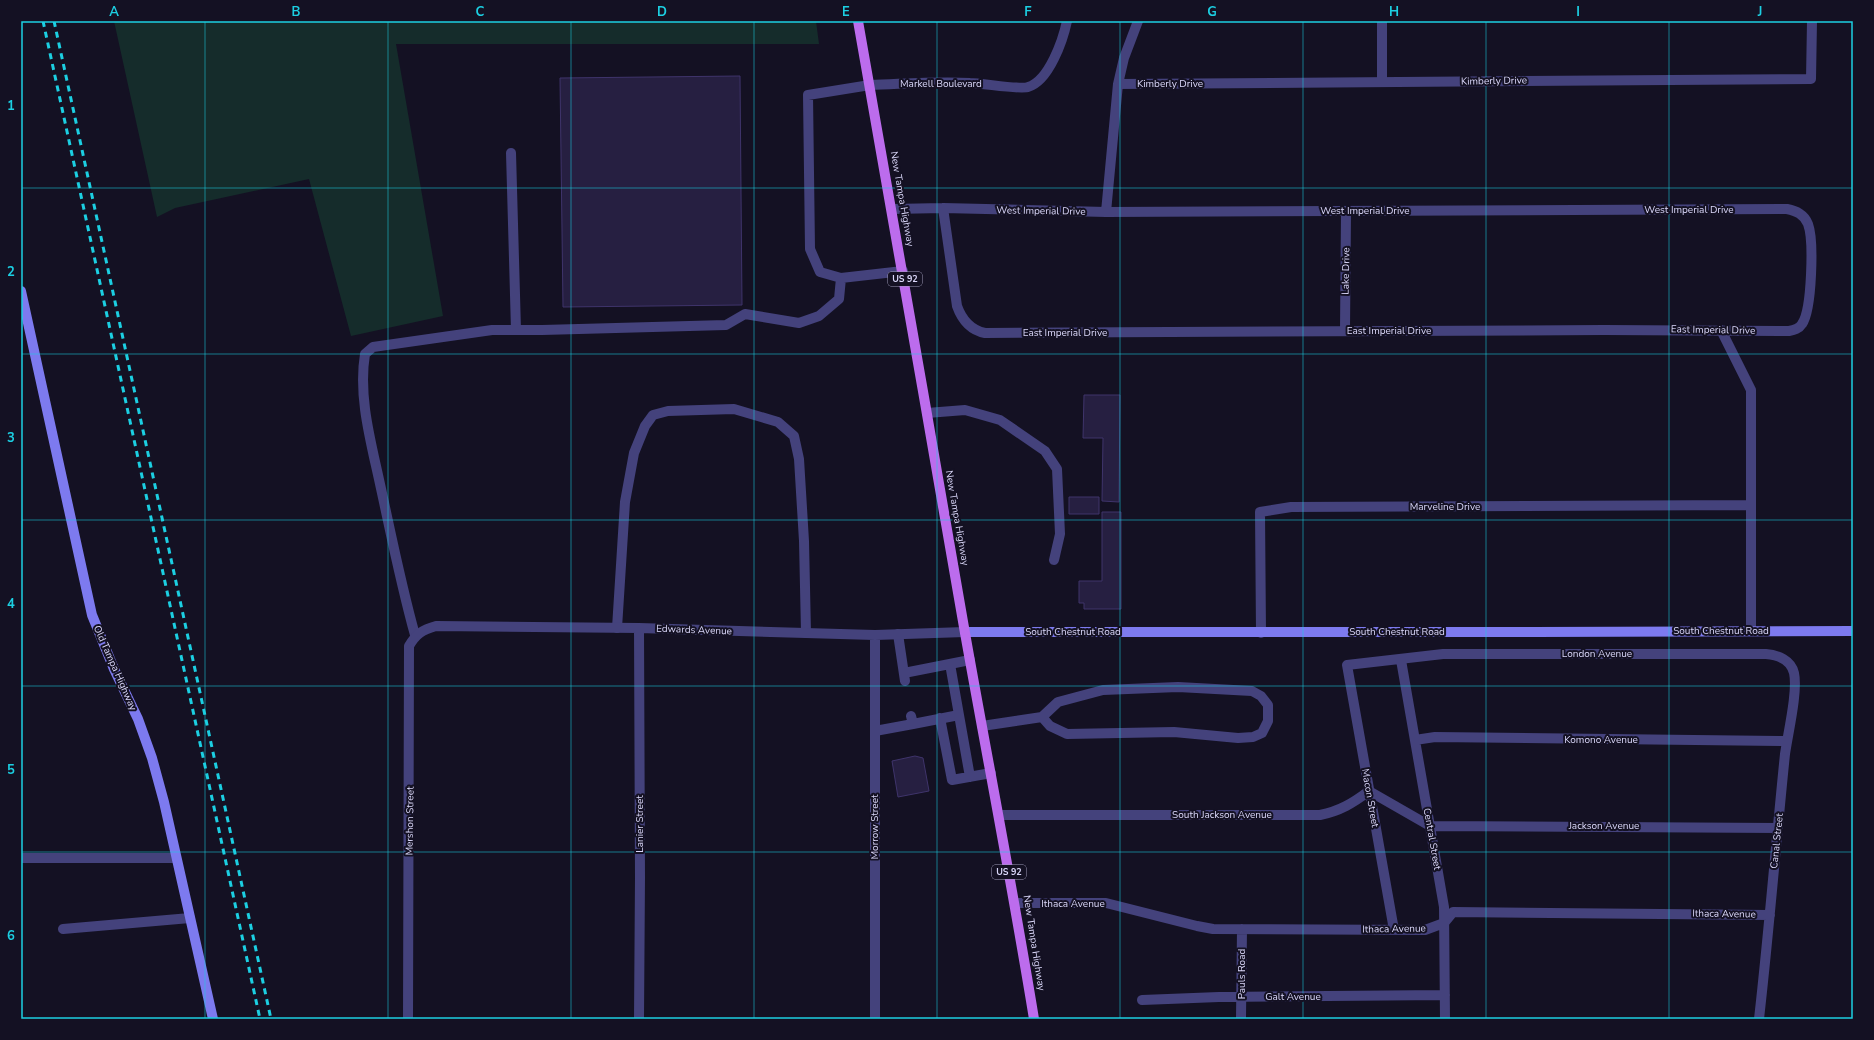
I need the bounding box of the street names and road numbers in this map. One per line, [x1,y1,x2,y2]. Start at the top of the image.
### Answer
street label: Kimberly Drive [1461,73,1527,89]
street label: Markell Boulevard [900,77,982,91]
street label: Kimberly Drive [1137,77,1203,91]
street label: New Tampa Highway [887,150,917,249]
street label: West Imperial Drive [996,203,1086,219]
street label: West Imperial Drive [1644,203,1734,217]
street label: West Imperial Drive [1320,204,1410,218]
street label: Lake Drive [1339,247,1353,295]
road number: US 92 [888,272,922,286]
street label: East Imperial Drive [1671,322,1755,338]
street label: East Imperial Drive [1347,324,1431,338]
street label: East Imperial Drive [1023,326,1107,340]
street label: New Tampa Highway [942,469,972,568]
street label: Marveline Drive [1410,500,1480,514]
street label: Edwards Avenue [656,622,732,638]
street label: Old Tampa Highway [90,623,140,714]
street label: South Chestnut Road [1673,624,1769,638]
street label: South Chestnut Road [1025,625,1121,639]
street label: South Chestnut Road [1349,625,1445,639]
street label: London Avenue [1562,647,1632,661]
street label: Komono Avenue [1564,733,1638,747]
street label: Macon Street [1358,767,1382,829]
street label: Mershon Street [402,786,418,856]
street label: Morrow Street [868,794,882,859]
street label: Lanier Street [633,795,647,853]
street label: Central Street [1420,807,1444,871]
street label: South Jackson Avenue [1172,808,1272,822]
street label: Canal Street [1767,812,1787,869]
street label: Jackson Avenue [1568,819,1639,833]
road number: US 92 [992,865,1026,879]
street label: New Tampa Highway [1020,894,1049,993]
street label: Ithaca Avenue [1041,897,1105,911]
street label: Ithaca Avenue [1692,906,1756,922]
street label: Ithaca Avenue [1362,921,1426,937]
street label: Pauls Road [1235,949,1249,999]
street label: Galt Avenue [1265,990,1321,1004]

